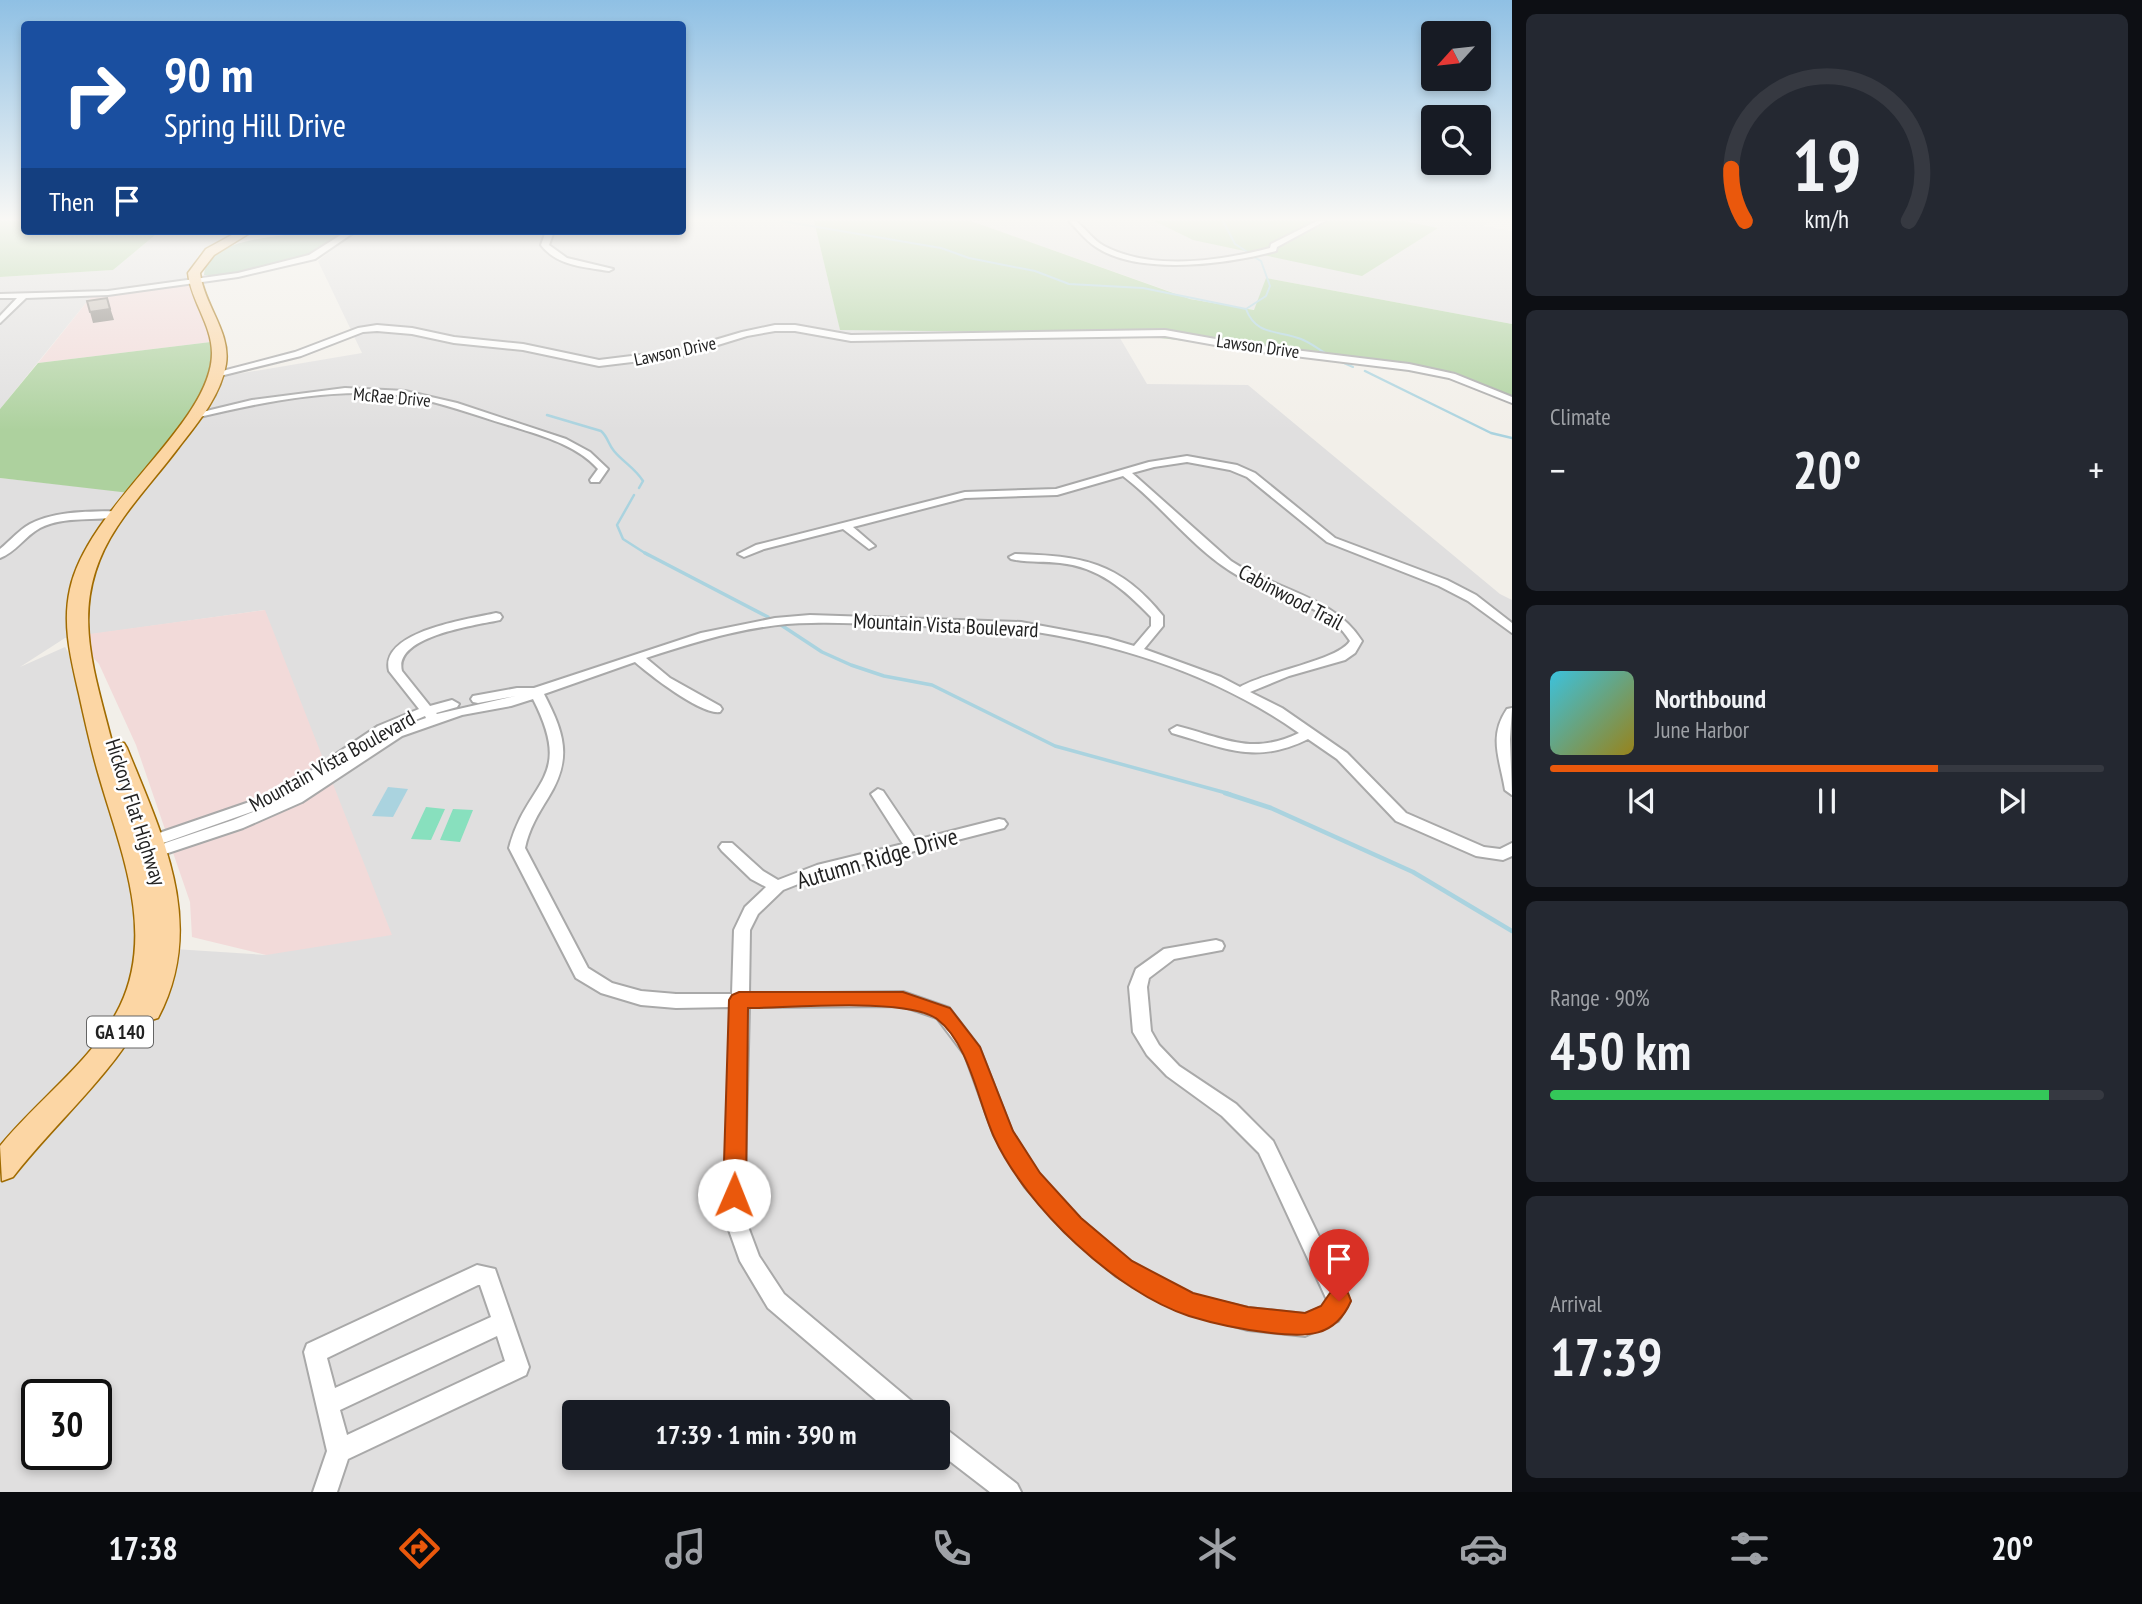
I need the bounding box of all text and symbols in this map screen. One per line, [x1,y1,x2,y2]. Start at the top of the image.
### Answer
north arrow [1421,21,1491,91]
map controls [1421,21,1491,175]
text: 90 m [164,42,253,106]
icon: right [49,49,140,140]
text: Spring Hill Drive [164,104,346,146]
button: search [1421,105,1491,175]
text: 19 [1792,117,1862,211]
icon: arrive [108,182,146,220]
text: Then [49,185,94,218]
text: km/h [1805,203,1849,235]
street label: Lawson Drive [1215,329,1301,363]
street label: Lawson Drive [632,331,718,371]
street label: McRae Drive [352,382,432,412]
text: Climate [1550,402,1611,431]
text: 20° [1793,436,1861,503]
text: − [1550,445,1566,494]
text: + [2088,445,2104,494]
street label: Cabinwood Trail [1234,558,1348,636]
street label: Mountain Vista Boulevard [853,607,1039,643]
text: Northbound [1655,682,1766,715]
street label: Mountain Vista Boulevard [244,704,420,818]
text: June Harbor [1655,715,1749,744]
street label: Hickory Flat Highway [100,735,172,889]
icon: previous [1623,782,1661,820]
icon: pause [1808,782,1846,820]
icon: next [1993,782,2031,820]
street label: Autumn Ridge Drive [793,820,961,896]
text: Range · 90% [1550,983,1650,1012]
road number: GA 140 [87,1016,153,1048]
text: 450 km [1550,1017,1691,1084]
position arrow [697,1158,771,1232]
pin [1309,1229,1369,1301]
icon: arrive [1320,1240,1358,1278]
text: Arrival [1550,1289,1602,1318]
text: 17:39 [1550,1323,1662,1390]
speed limit sign: 30 [21,1379,112,1470]
text: 17:39 · 1 min · 390 m [656,1418,856,1451]
icon: directions [395,1524,444,1573]
icon: music [661,1524,710,1573]
icon: phone [927,1524,976,1573]
icon: climate [1193,1524,1242,1573]
icon: car [1459,1524,1508,1573]
icon: filters [1725,1524,1774,1573]
text: 17:38 [109,1527,178,1569]
text: 20° [1991,1527,2033,1569]

